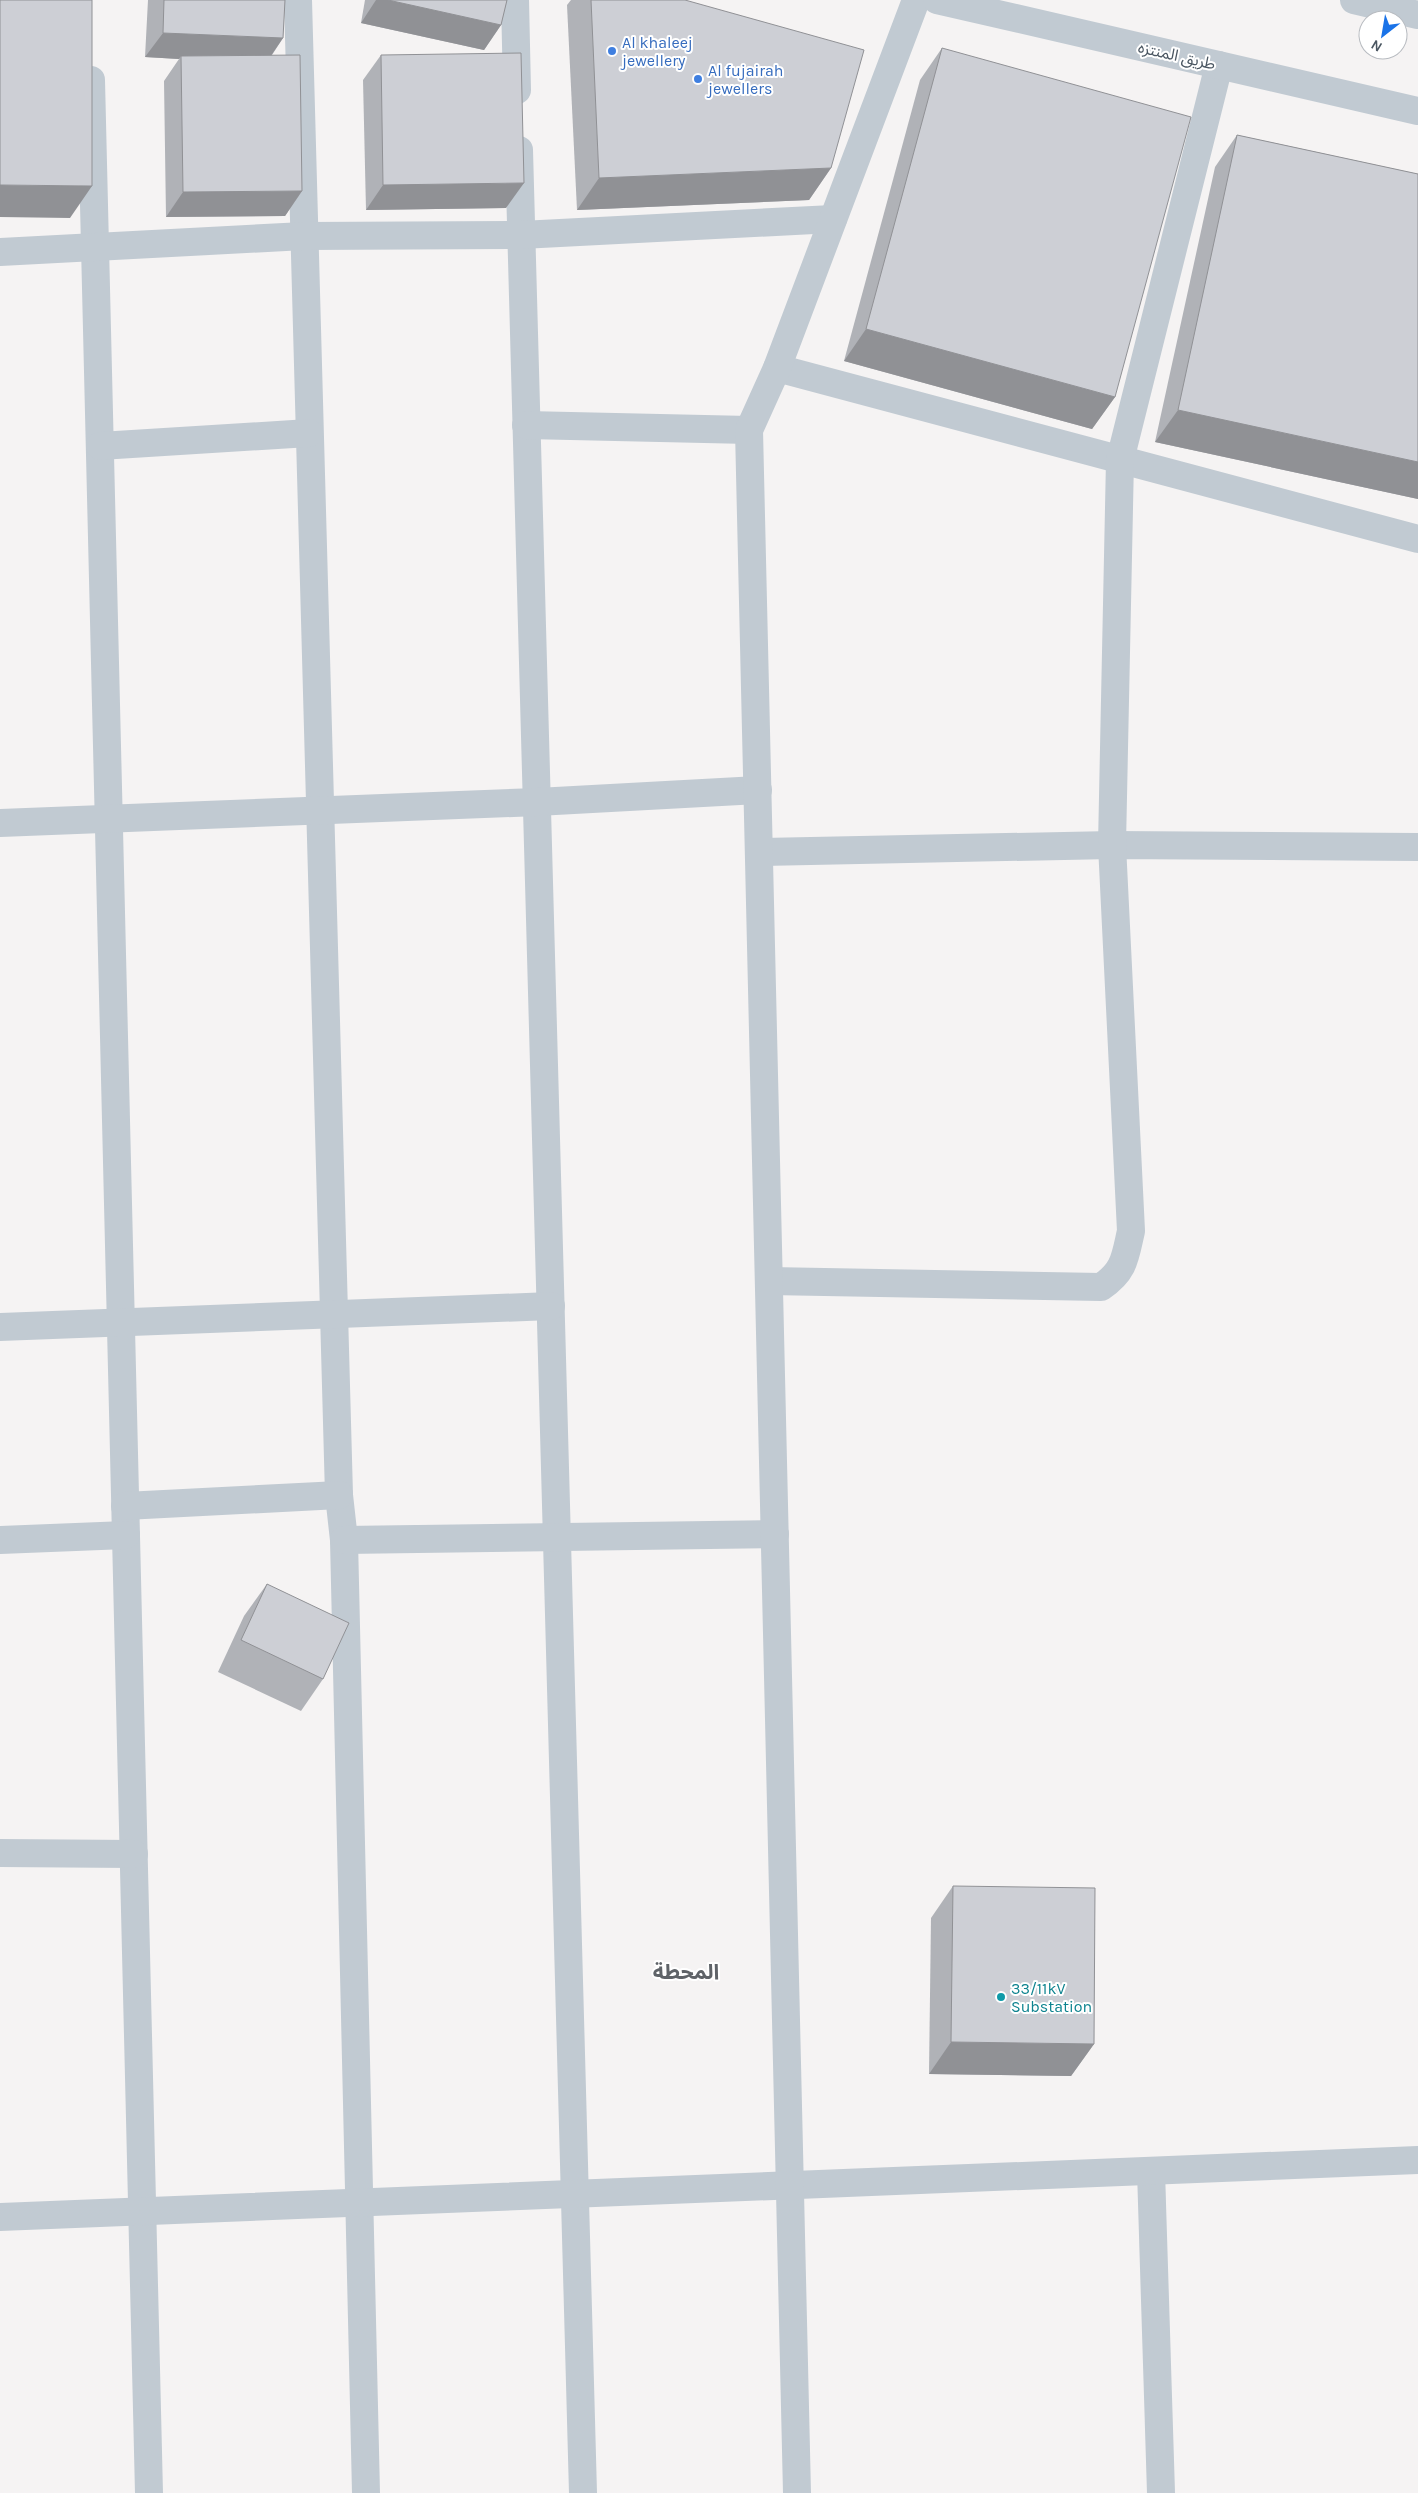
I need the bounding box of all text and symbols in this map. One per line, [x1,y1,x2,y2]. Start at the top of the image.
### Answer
north arrow [1358,10,1408,60]
place label: Al khaleej jewellery [620,33,693,70]
text: N [1368,36,1385,56]
street label: طريق المنتزه [1136,37,1218,75]
marker: Al khaleej jewellery [606,45,618,57]
place label: Al fujairah jewellers [706,61,783,98]
marker: Al fujairah jewellers [692,73,704,85]
district label: المحطة [653,1960,719,1984]
place label: 33/11kV Substation [1011,1979,1092,2016]
marker: 33/11kV Substation [995,1991,1007,2003]

